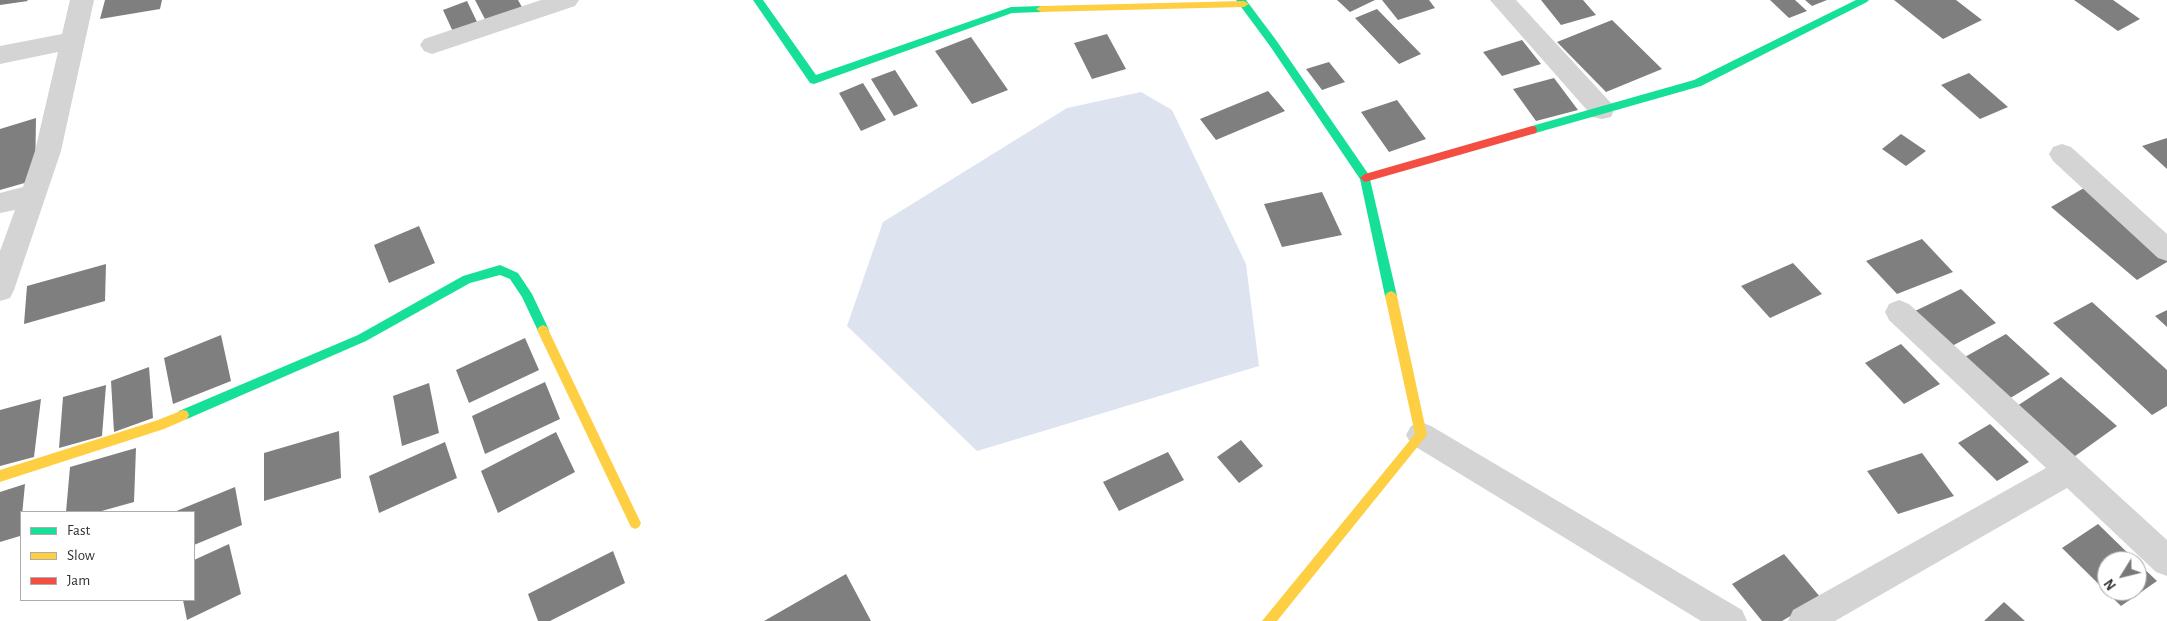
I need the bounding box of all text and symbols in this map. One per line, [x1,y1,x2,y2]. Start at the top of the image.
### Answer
legend [20,511,195,601]
text: Fast [67,523,90,538]
text: Slow [67,548,95,563]
north arrow [2097,551,2147,601]
text: Jam [67,573,90,588]
text: N [2102,576,2119,592]

